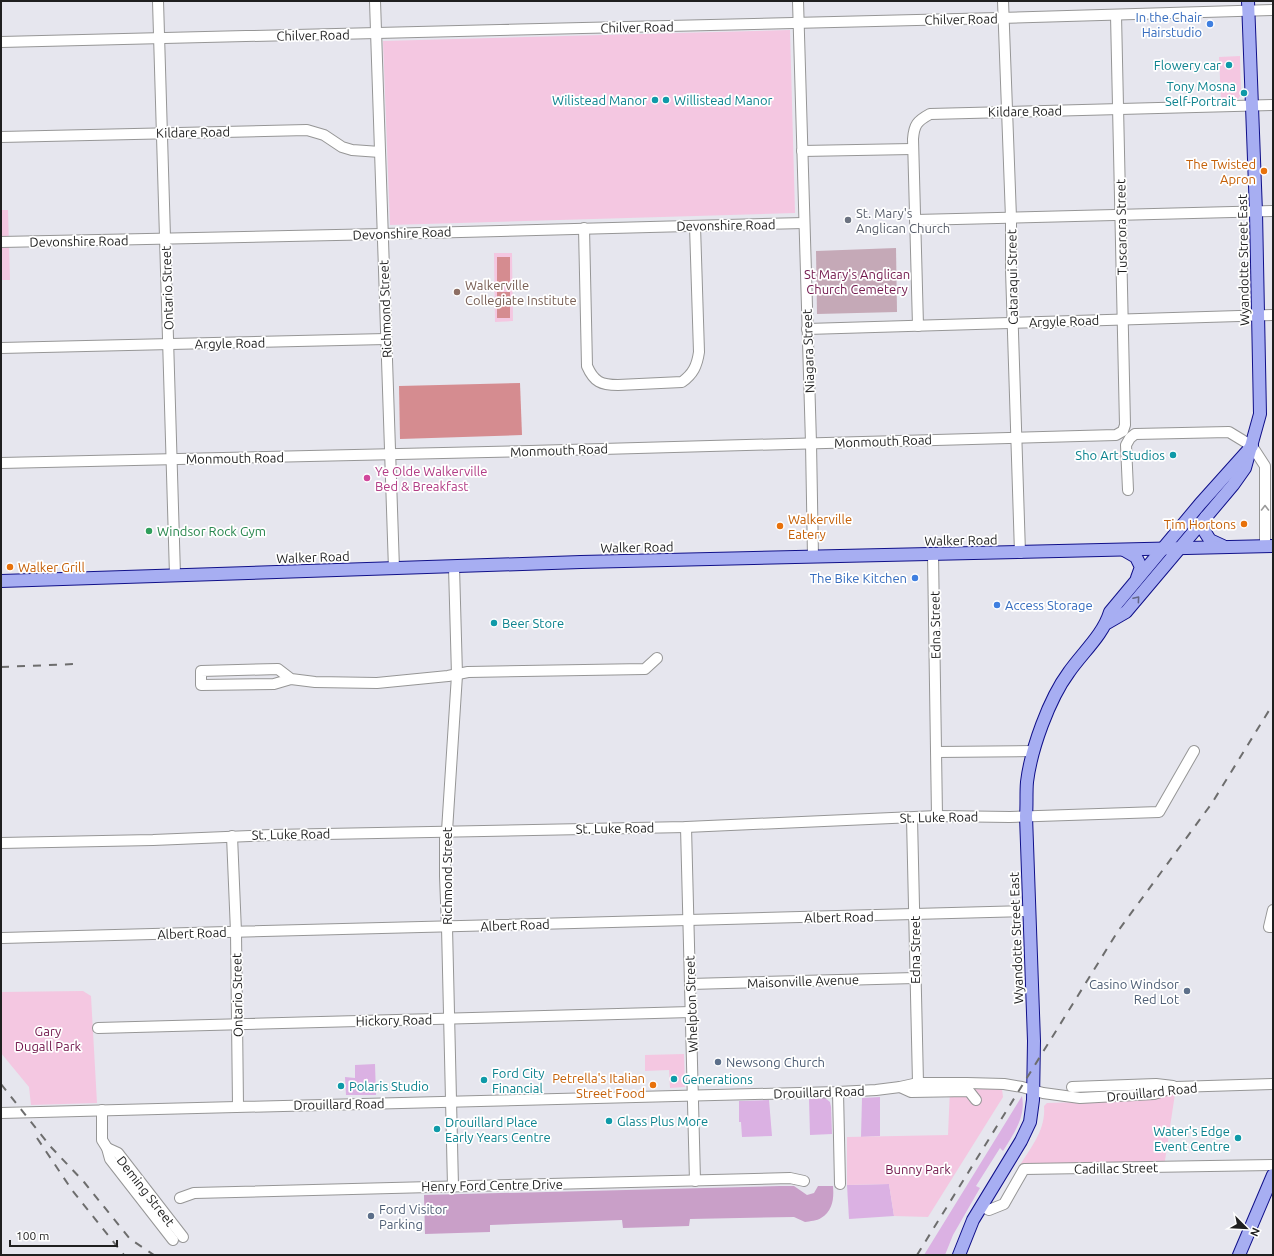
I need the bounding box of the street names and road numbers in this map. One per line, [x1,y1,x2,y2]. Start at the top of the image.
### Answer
street label: Chilver Road [924,11,998,27]
street label: Chilver Road [600,19,674,35]
street label: Chilver Road [276,27,350,43]
street label: Kildare Road [988,103,1062,119]
street label: Kildare Road [156,124,230,140]
street label: Tuscarora Street [1113,179,1129,275]
street label: Wyandotte Street East [1235,194,1251,326]
street label: Devonshire Road [676,217,776,233]
street label: Devonshire Road [352,224,452,242]
street label: Cataraqui Street [1004,229,1020,325]
street label: Devonshire Road [29,233,129,249]
street label: Ontario Street [159,246,175,330]
street label: Richmond Street [376,260,394,358]
street label: Niagara Street [800,309,816,393]
street label: Argyle Road [1028,313,1100,329]
street label: Argyle Road [195,335,265,351]
street label: Monmouth Road [834,432,932,450]
street label: Monmouth Road [510,441,608,459]
street label: Monmouth Road [186,450,284,466]
street label: Walker Road [924,532,998,548]
street label: Walker Road [600,539,674,555]
street label: Walker Road [276,549,350,565]
street label: Edna Street [927,591,943,659]
street label: St. Luke Road [900,809,978,825]
street label: St. Luke Road [576,820,654,836]
street label: St. Luke Road [252,826,330,842]
street label: Richmond Street [440,827,454,925]
street label: Wyandotte Street East [1007,872,1025,1004]
street label: Albert Road [804,909,874,925]
street label: Edna Street [908,916,922,984]
street label: Albert Road [480,917,550,933]
street label: Albert Road [157,925,227,941]
street label: Ontario Street [229,953,245,1037]
street label: Whelpton Street [682,955,700,1053]
street label: Maisonville Avenue [747,972,859,990]
street label: Hickory Road [356,1012,432,1028]
street label: Drouillard Road [1106,1080,1198,1104]
street label: Drouillard Road [773,1083,865,1101]
street label: Drouillard Road [293,1096,385,1112]
street label: Deming Street [114,1153,178,1229]
street label: Cadillac Street [1074,1160,1158,1176]
street label: Henry Ford Centre Drive [421,1177,563,1193]

